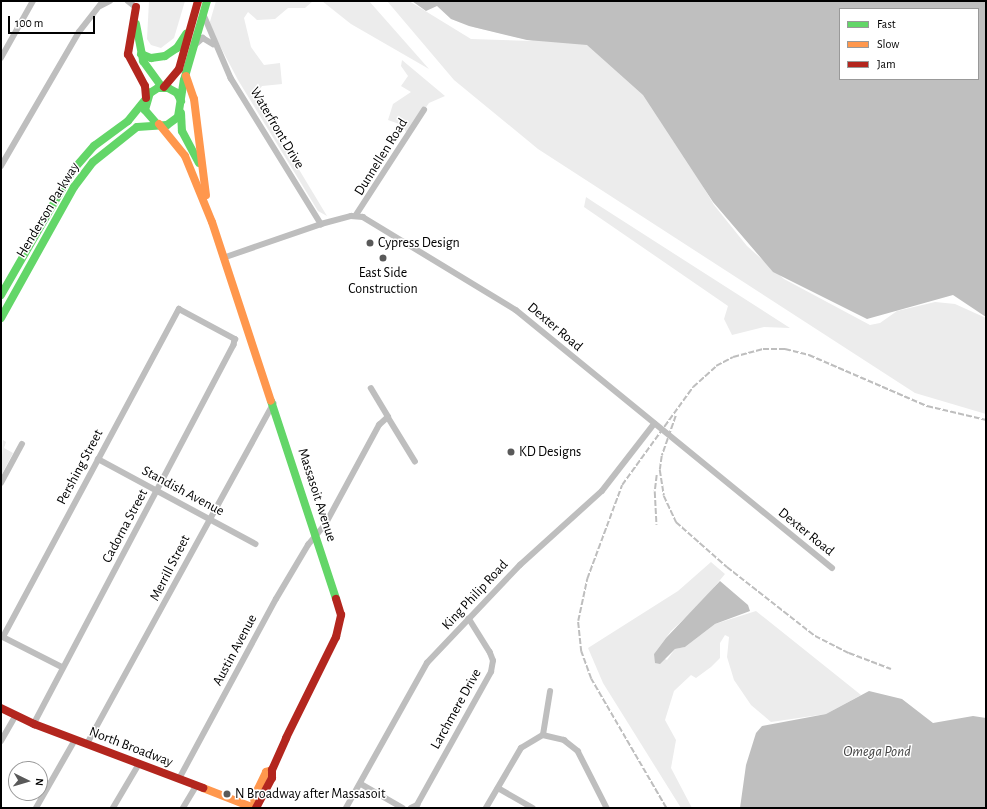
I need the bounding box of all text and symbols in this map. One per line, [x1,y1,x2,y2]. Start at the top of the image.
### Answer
scale bar [10,8,97,34]
legend [839,8,979,80]
text: 100 m [15,17,43,29]
text: Fast [877,18,896,30]
text: Slow [877,38,899,50]
text: Jam [877,58,896,70]
street label: Waterfront Drive [246,84,308,172]
street label: Dunnellen Road [351,115,411,199]
street label: Henderson Parkway [13,159,83,261]
place label: Cypress Design [378,235,460,251]
marker: Cypress Design [365,238,375,248]
marker: East Side Construction [378,253,388,263]
place label: East Side Construction [348,265,418,298]
street label: Dexter Road [524,299,586,355]
street label: Pershing Street [53,426,107,508]
place label: KD Designs [519,444,581,460]
street label: Massasoit Avenue [294,446,340,544]
marker: KD Designs [506,447,516,457]
street label: Standish Avenue [139,462,227,520]
street label: Cadorna Street [99,486,151,566]
street label: Dexter Road [775,504,837,560]
street label: Merrill Street [146,532,194,604]
street label: King Philip Road [438,557,512,633]
street label: Austin Avenue [209,611,261,689]
street label: Larchmere Drive [427,666,485,752]
street label: North Broadway [87,723,175,771]
water label: Omega Pond [843,743,911,761]
north arrow [8,761,48,801]
text: N [34,778,45,786]
place label: N Broadway after Massasoit [235,786,385,802]
marker: N Broadway after Massasoit [222,789,232,799]

